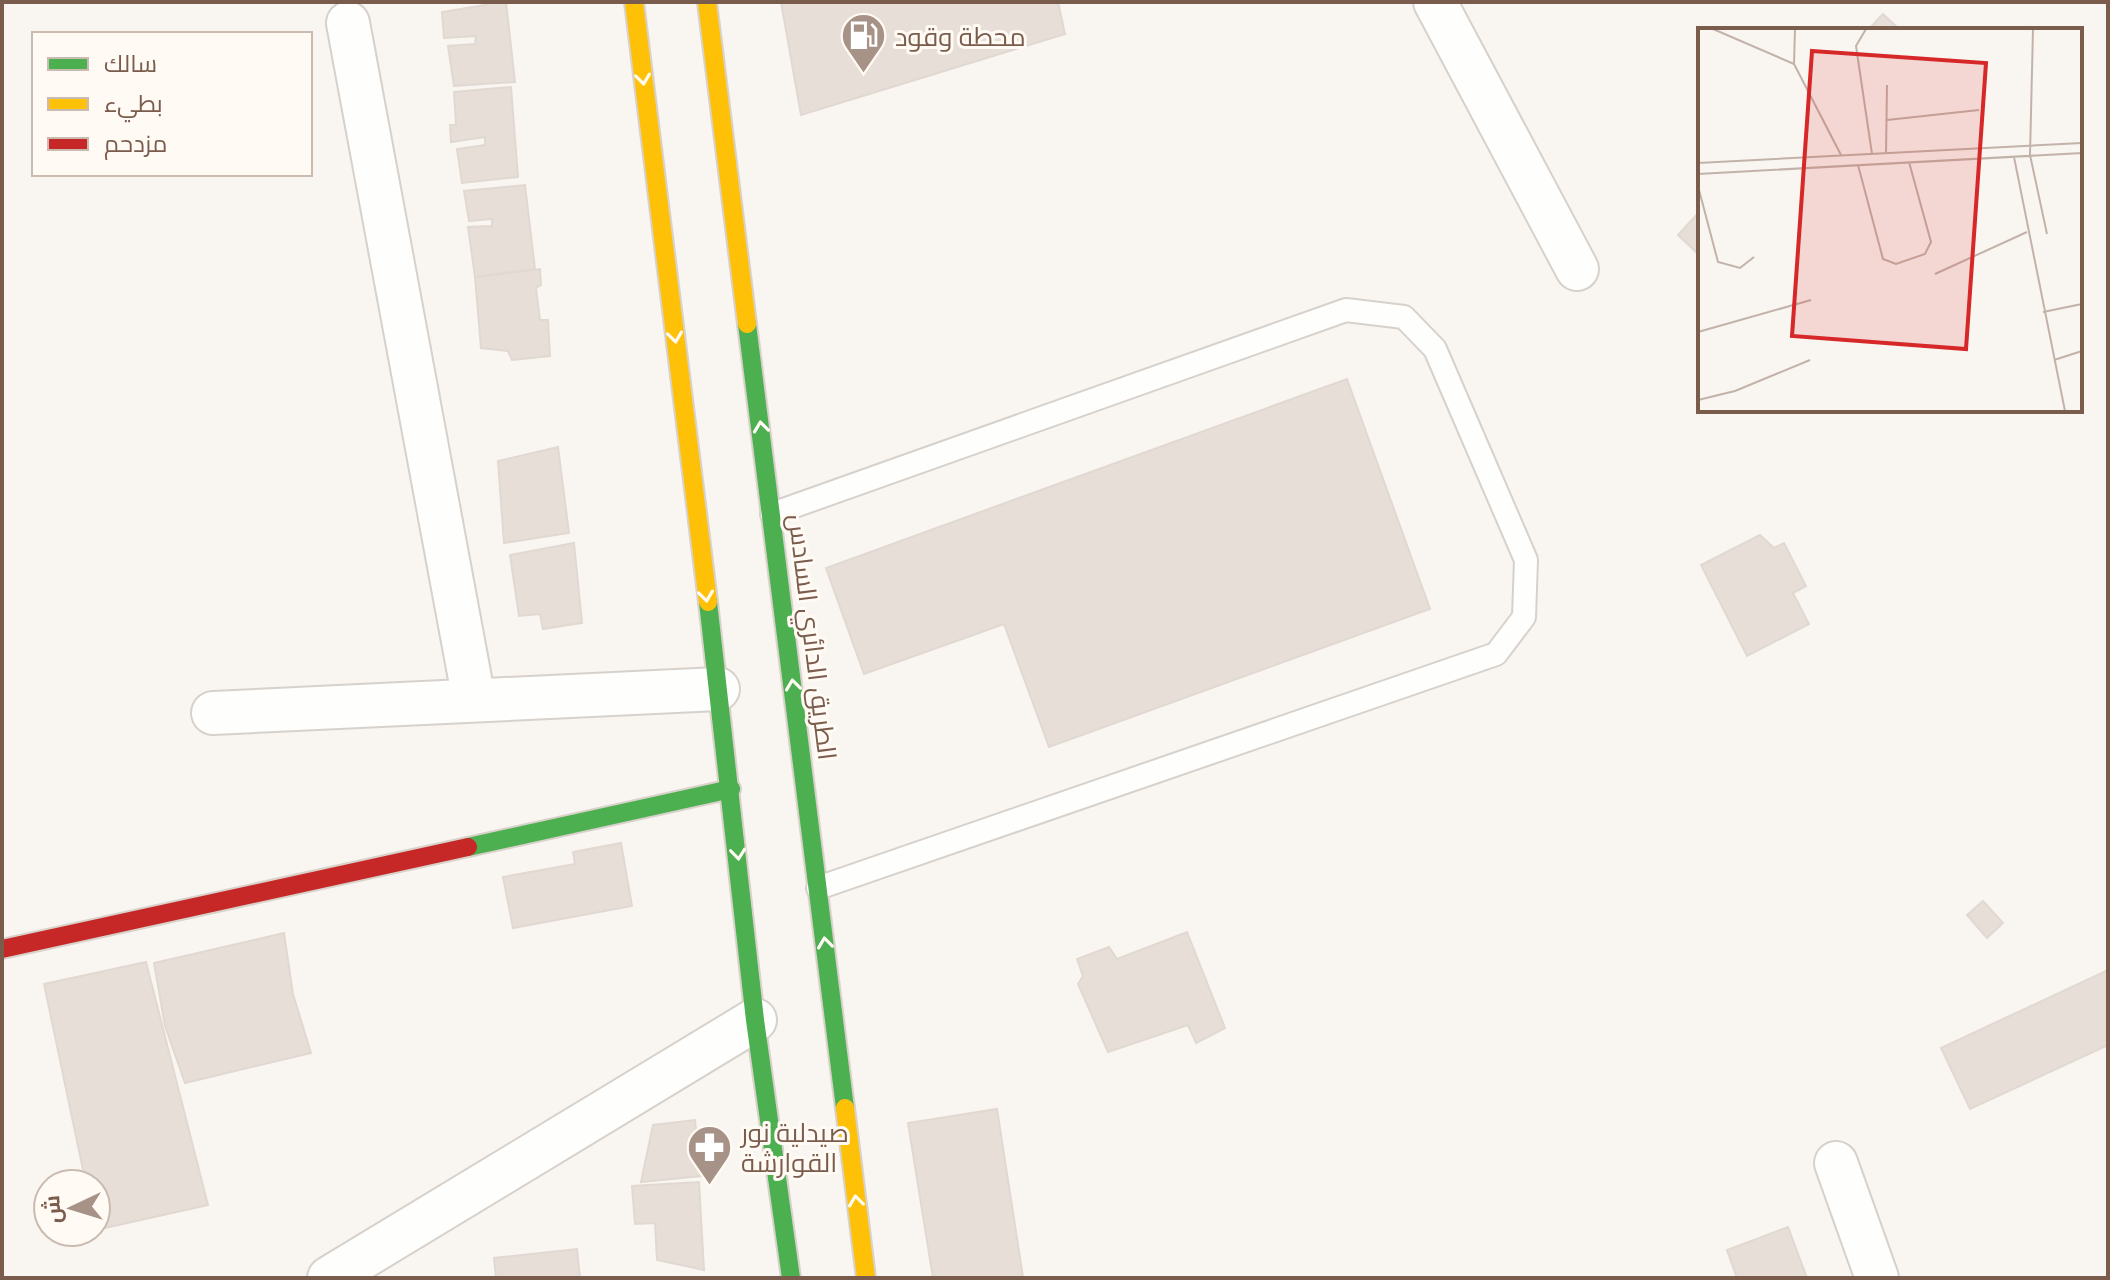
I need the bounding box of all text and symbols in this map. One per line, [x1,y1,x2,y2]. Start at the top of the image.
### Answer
fuel station icon: محطة وقود [840,12,888,75]
place label: محطة وقود [895,21,1026,52]
inset map [1698,28,2082,412]
legend [32,32,312,176]
text: سالك [104,49,157,77]
one-way arrow [634,73,651,86]
text: بطيء [104,89,163,123]
text: مزدحم [104,129,167,160]
one-way arrow [666,331,683,344]
one-way arrow [752,420,769,433]
street label: الطريق الدائري السادس [778,512,843,762]
one-way arrow [698,589,715,602]
one-way arrow [784,678,801,691]
one-way arrow [729,848,746,861]
one-way arrow [816,936,833,949]
place label: صيدلية نور القوارشة [739,1117,849,1178]
pharmacy icon: صيدلية نور القوارشة [686,1123,734,1186]
north arrow [32,1168,112,1248]
text: ش [38,1194,67,1224]
one-way arrow [848,1194,865,1207]

